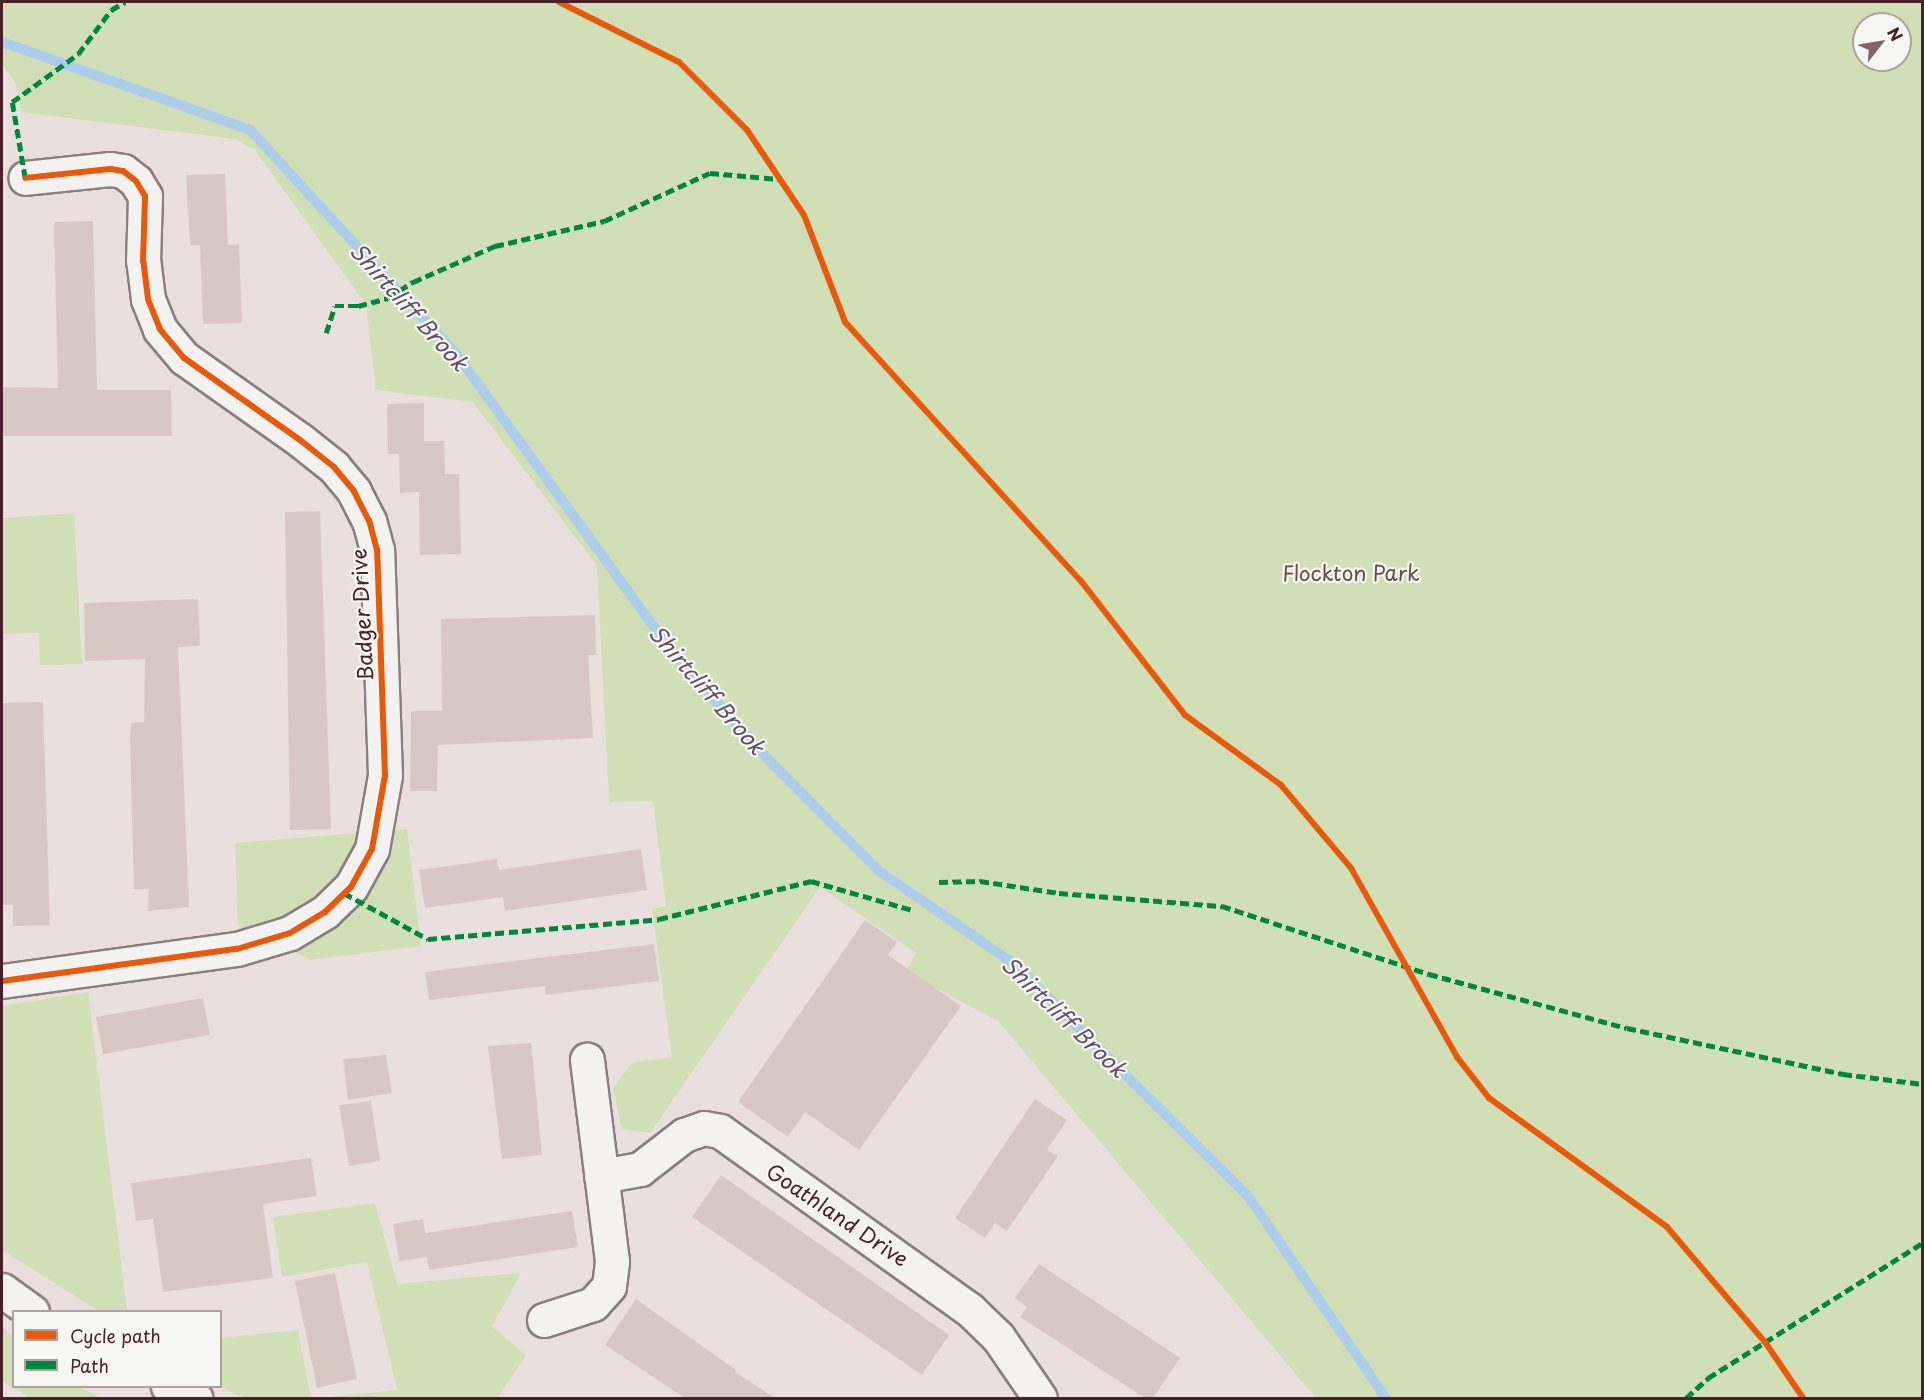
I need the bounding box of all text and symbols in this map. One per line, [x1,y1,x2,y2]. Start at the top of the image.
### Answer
north arrow [1852,12,1912,72]
text: N [1882,22,1909,45]
water label: Shirtcliff Brook [345,236,475,376]
street label: Badger Drive [345,548,377,682]
park label: Flockton Park [1282,559,1420,585]
water label: Shirtcliff Brook [644,619,772,759]
water label: Shirtcliff Brook [997,950,1133,1082]
street label: Goathland Drive [762,1157,914,1271]
legend [12,1310,222,1388]
text: Cycle path [70,1322,161,1349]
text: Path [70,1352,109,1379]

